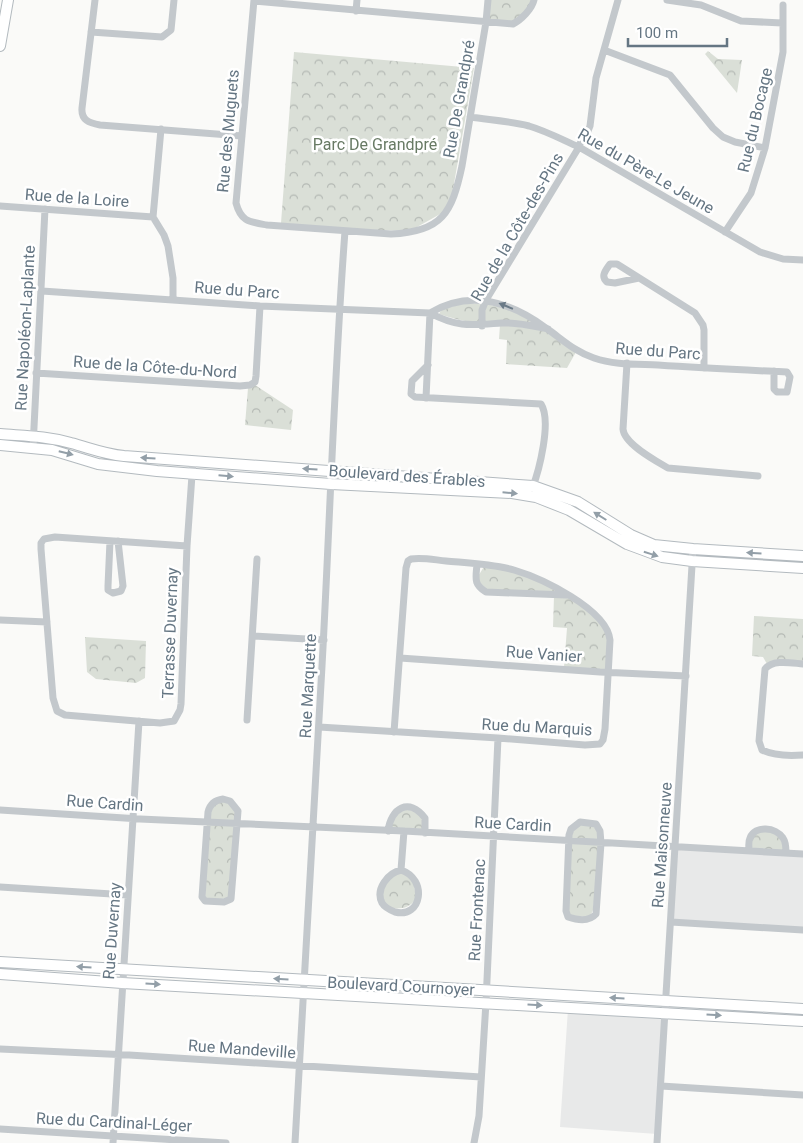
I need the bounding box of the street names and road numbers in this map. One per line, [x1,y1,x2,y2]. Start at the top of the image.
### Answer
street label: Rue De Grandpré [439,39,479,159]
street label: Rue du Bocage [734,66,776,174]
street label: Rue des Muguets [213,69,243,193]
street label: Rue du Père-Le Jeune [575,124,717,218]
street label: Rue de la Côte-des-Pins [467,149,567,305]
street label: Rue de la Loire [24,185,130,211]
street label: Rue Napoléon-Laplante [11,245,39,411]
street label: Rue du Parc [194,278,280,302]
street label: Rue du Parc [615,339,701,363]
street label: Rue de la Côte-du-Nord [73,352,237,382]
street label: Boulevard des Érables [328,461,486,491]
street label: Terrasse Duvernay [158,567,182,699]
street label: Rue Marquette [296,633,320,739]
street label: Rue Vanier [505,642,583,666]
street label: Rue du Marquis [481,715,593,739]
street label: Rue Maisonneuve [648,781,676,909]
street label: Rue Cardin [66,791,144,815]
street label: Rue Cardin [474,812,552,836]
street label: Rue Frontenac [465,858,489,962]
street label: Rue Duvernay [99,882,125,980]
street label: Boulevard Cournoyer [327,973,476,999]
street label: Rue Mandeville [187,1036,297,1062]
street label: Rue du Cardinal-Léger [36,1108,193,1136]

